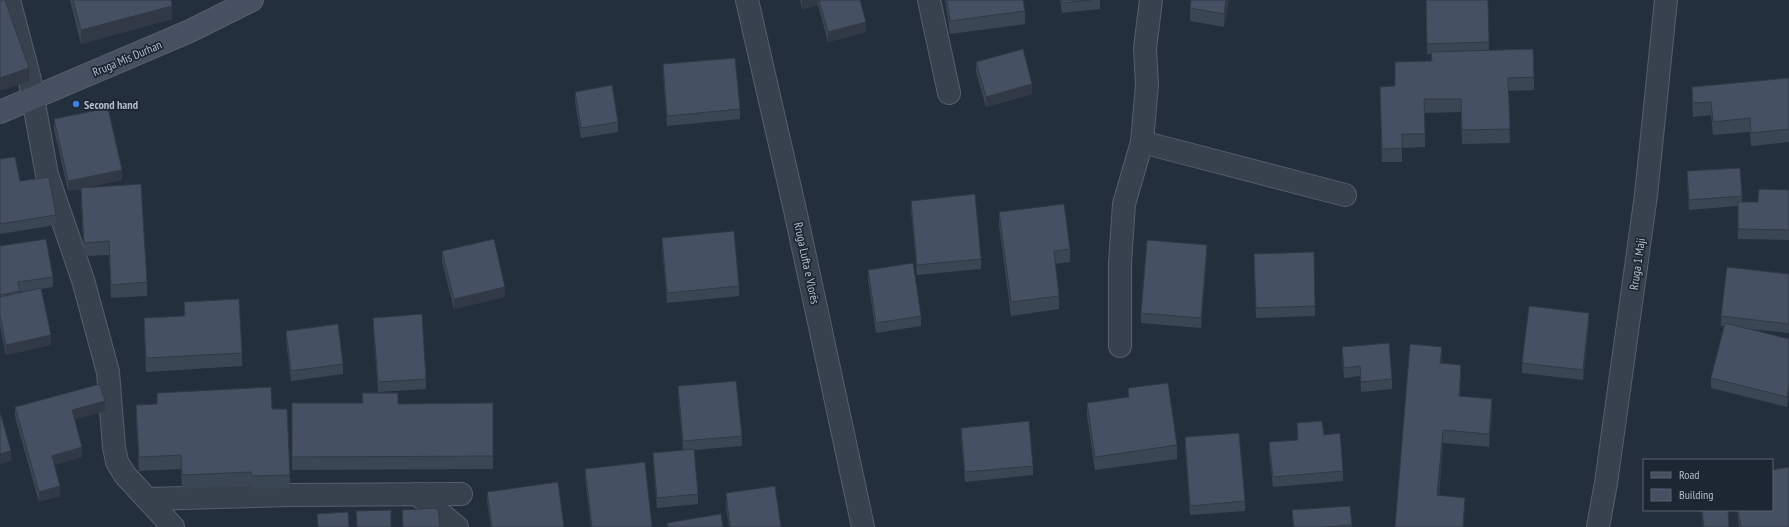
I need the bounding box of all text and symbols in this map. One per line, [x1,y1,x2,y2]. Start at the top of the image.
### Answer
street label: Rruga Mis Durhan [90,37,164,79]
place label: Second hand [84,97,138,112]
marker: Second hand [71,99,81,109]
street label: Rruga Lufta e Vlorës [791,221,823,305]
street label: Rruga 1 Maji [1626,237,1648,291]
legend [1643,459,1773,511]
text: Road [1679,467,1699,482]
text: Building [1679,487,1714,502]

